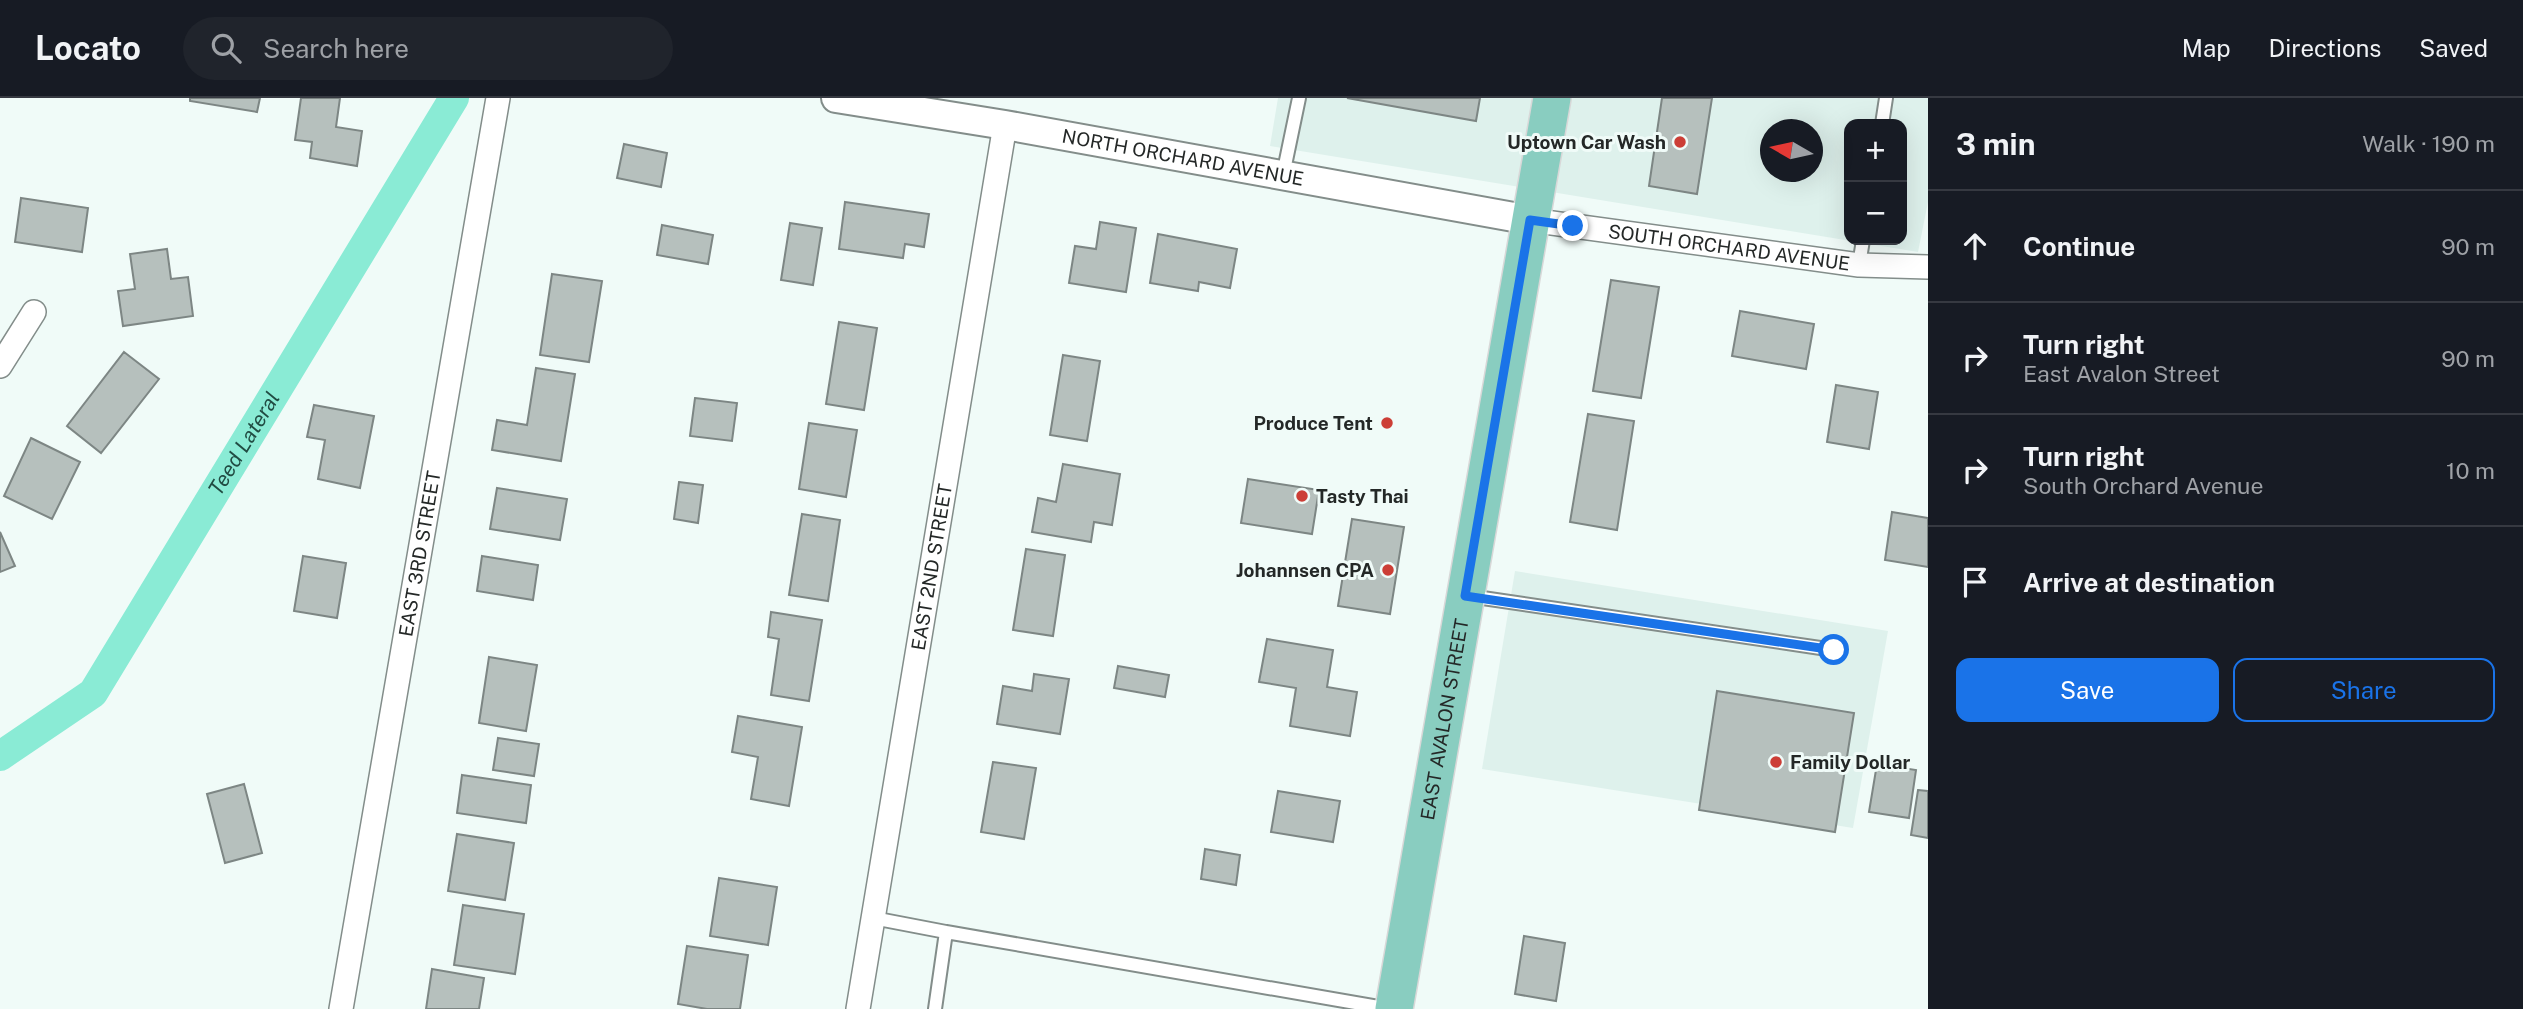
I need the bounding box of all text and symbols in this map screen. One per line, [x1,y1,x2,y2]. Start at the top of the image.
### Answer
search box [183,17,673,80]
text: Locato [35,29,141,67]
icon: search [207,29,245,67]
text: Search here [263,33,409,64]
text: Map [2182,34,2231,62]
text: Directions [2269,34,2381,62]
text: Saved [2419,34,2488,62]
north arrow [1760,119,1823,182]
map controls [1844,119,1907,245]
button: + [1844,119,1907,182]
street label: NORTH ORCHARD AVENUE [1060,125,1306,190]
text: 3 min [1956,126,2035,162]
text: Walk · 190 m [2362,130,2495,157]
place label: Uptown Car Wash [1507,131,1666,153]
marker: Uptown Car Wash [1672,134,1688,150]
button: − [1844,182,1907,245]
route end [1557,210,1588,241]
street label: SOUTH ORCHARD AVENUE [1607,220,1851,275]
icon: ahead [1956,227,1994,265]
text: Continue [2023,231,2135,262]
text: 90 m [2441,233,2495,260]
text: Turn right [2023,329,2145,360]
icon: right [1956,339,1994,377]
text: 90 m [2441,345,2495,372]
text: East Avalon Street [2023,360,2220,387]
water label: Teed Lateral [203,387,285,500]
place label: Produce Tent [1253,412,1373,434]
marker: Produce Tent [1379,415,1395,431]
text: Turn right [2023,441,2145,472]
icon: right [1956,451,1994,489]
text: 10 m [2446,457,2495,484]
street label: EAST 3RD STREET [394,469,445,638]
text: South Orchard Avenue [2023,472,2263,499]
street label: EAST 2ND STREET [907,482,956,652]
place label: Tasty Thai [1316,485,1409,507]
marker: Tasty Thai [1294,488,1310,504]
place label: Johannsen CPA [1236,559,1374,581]
marker: Johannsen CPA [1380,562,1396,578]
icon: arrive [1956,563,1994,601]
text: Arrive at destination [2023,567,2275,598]
street label: EAST AVALON STREET [1416,617,1473,822]
route start [1818,634,1849,665]
button: Save [1956,658,2219,722]
button: Share [2233,658,2495,722]
place label: Family Dollar [1790,751,1910,773]
marker: Family Dollar [1768,754,1784,770]

